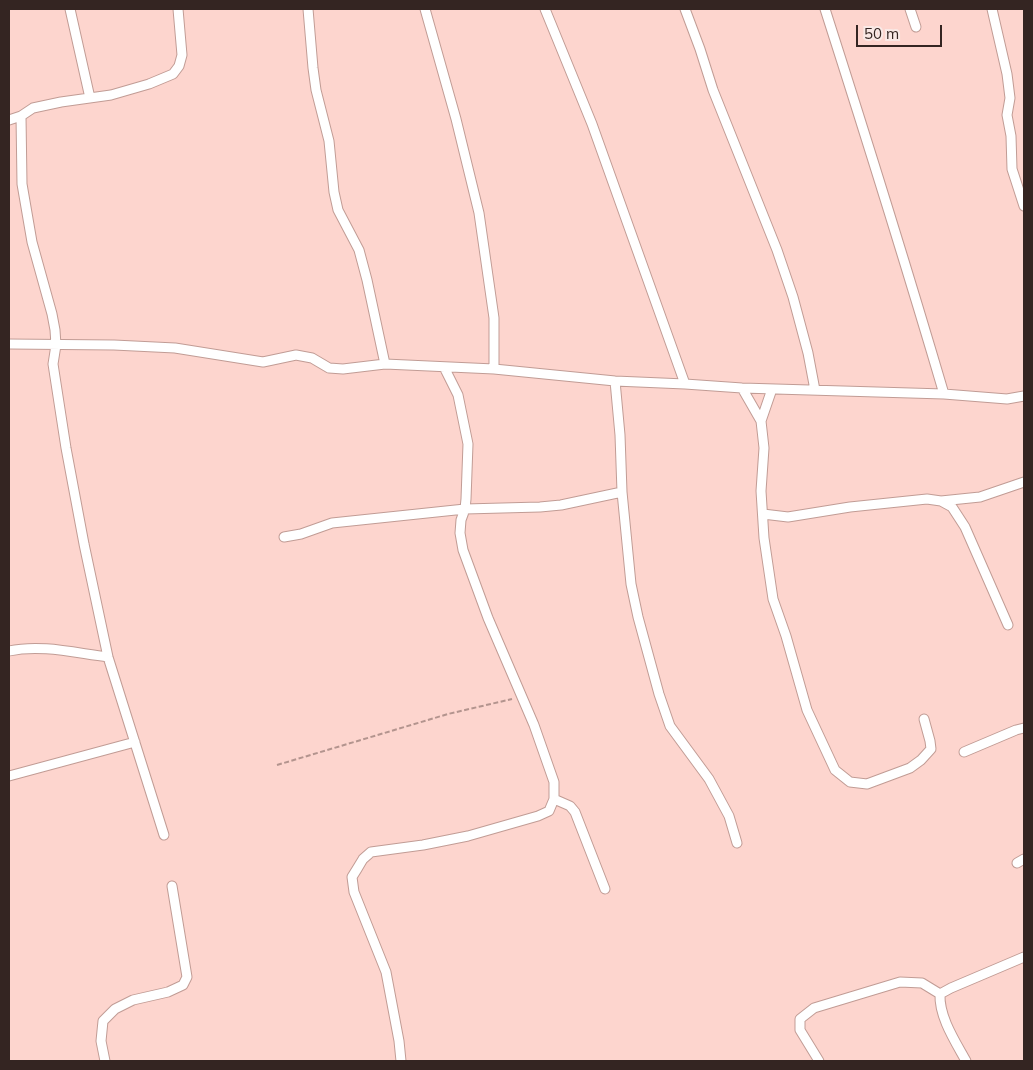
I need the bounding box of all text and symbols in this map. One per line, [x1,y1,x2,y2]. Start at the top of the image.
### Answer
scale bar [858,15,944,47]
text: 50 m [864,24,899,43]

